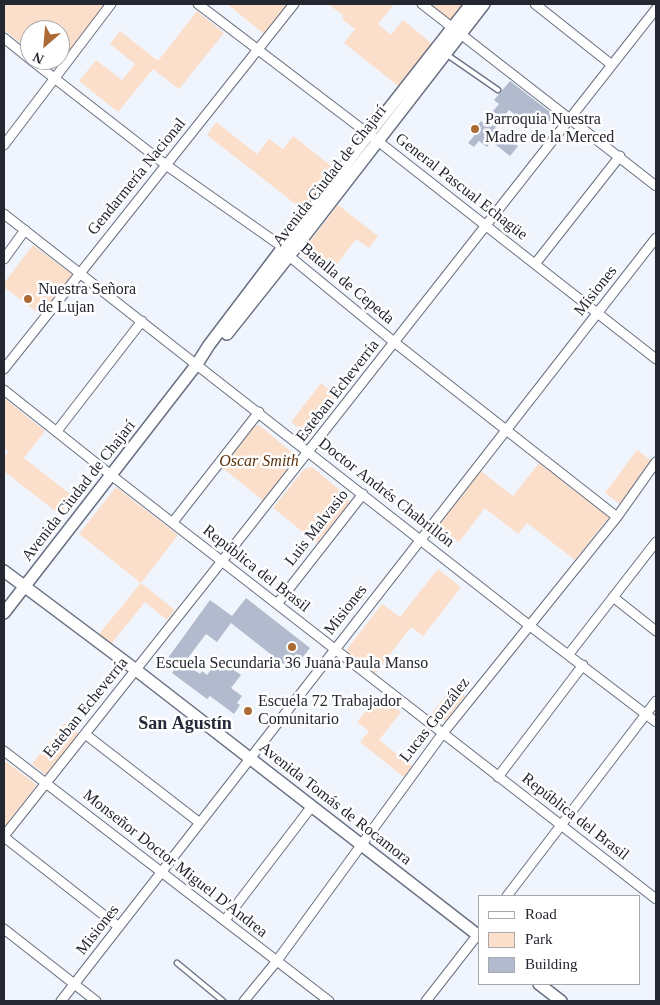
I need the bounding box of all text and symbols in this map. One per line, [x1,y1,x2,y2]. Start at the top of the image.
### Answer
north arrow [20,20,70,70]
text: N [31,49,46,67]
street label: Avenida Ciudad de Chajarí [269,102,391,250]
place label: Parroquia Nuestra Madre de la Merced [485,110,614,148]
street label: Gendarmería Nacional [84,115,190,239]
marker: Parroquia Nuestra Madre de la Merced [469,123,481,135]
street label: General Pascual Echagüe [391,129,531,245]
street label: Batalla de Cepeda [296,239,398,329]
street label: Misiones [570,262,622,320]
place label: Nuestra Señora de Lujan [38,280,136,318]
marker: Nuestra Señora de Lujan [22,293,34,305]
street label: Esteban Echeverría [292,336,384,446]
street label: Avenida Ciudad de Chajarí [18,417,140,565]
street label: Doctor Andrés Chabrillón [314,434,458,552]
park label: Oscar Smith [219,452,299,472]
street label: Luis Malvasio [281,486,353,570]
street label: República del Brasil [199,521,313,617]
street label: Misiones [320,581,372,639]
marker: Escuela Secundaria 36 Juana Paula Manso [286,641,298,653]
street label: Esteban Echeverría [40,654,132,762]
place label: Escuela Secundaria 36 Juana Paula Manso [156,654,428,674]
street label: Lucas González [396,674,474,766]
place label: Escuela 72 Trabajador Comunitario [258,692,401,730]
marker: Escuela 72 Trabajador Comunitario [242,705,254,717]
district label: San Agustín [138,713,232,735]
street label: Avenida Tomás de Rocamora [255,738,415,870]
street label: República del Brasil [518,769,632,865]
street label: Monseñor Doctor Miguel D'Andrea [79,786,271,942]
legend [478,895,640,985]
street label: Misiones [72,901,124,959]
text: Road [525,906,557,922]
text: Park [525,931,553,947]
text: Building [525,956,578,972]

